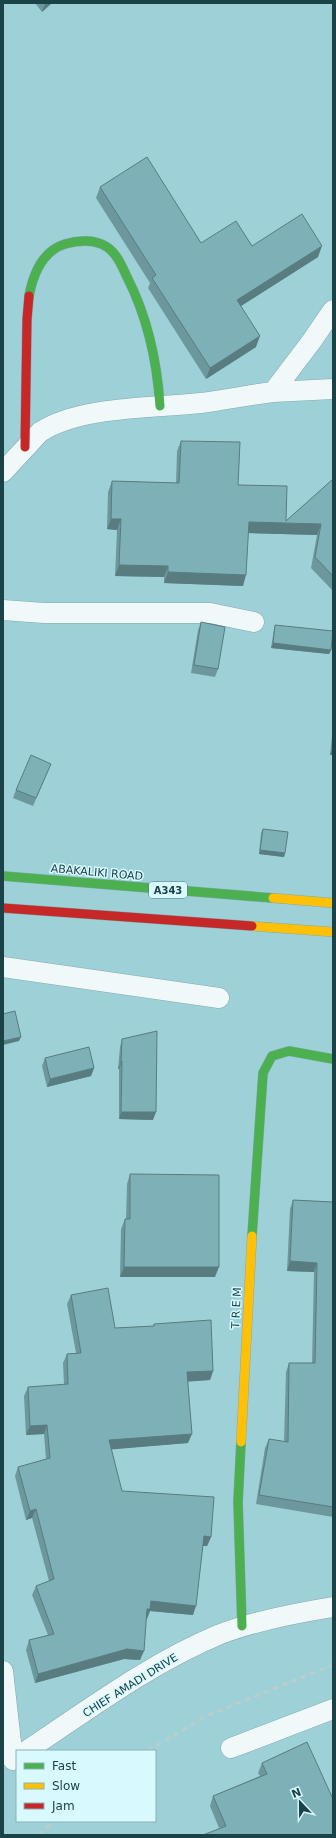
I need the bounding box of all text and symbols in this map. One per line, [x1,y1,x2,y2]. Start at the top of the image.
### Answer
street label: ABAKALIKI ROAD [50,862,144,883]
road number: A343 [149,882,187,898]
street label: T R E M [229,1287,244,1330]
street label: CHIEF AMADI DRIVE [80,1651,180,1720]
legend [16,1750,156,1822]
text: Fast [52,1759,76,1773]
text: Slow [52,1779,80,1793]
north arrow [280,1782,320,1822]
text: N [290,1785,303,1801]
text: Jam [51,1799,75,1813]

